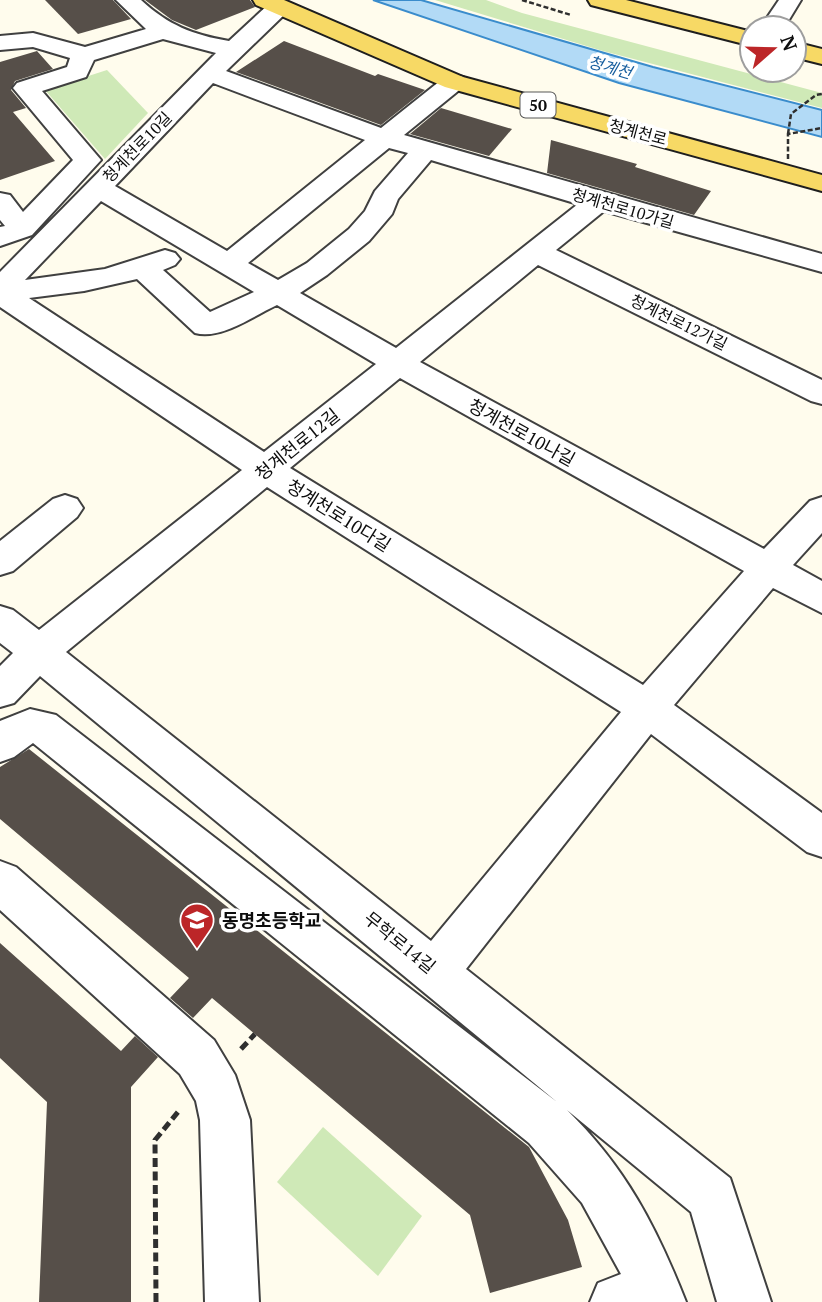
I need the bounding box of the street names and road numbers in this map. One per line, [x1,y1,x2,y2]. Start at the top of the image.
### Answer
road number: 50 [520,92,556,118]
street label: 청계천로10길 [98,107,176,187]
street label: 청계천로 [607,114,670,150]
street label: 청계천로10가길 [569,183,677,233]
street label: 청계천로12가길 [627,289,731,355]
street label: 청계천로10나길 [464,393,580,471]
street label: 청계천로12길 [250,403,344,485]
street label: 청계천로10다길 [282,473,396,557]
street label: 무학로14길 [359,906,441,978]

